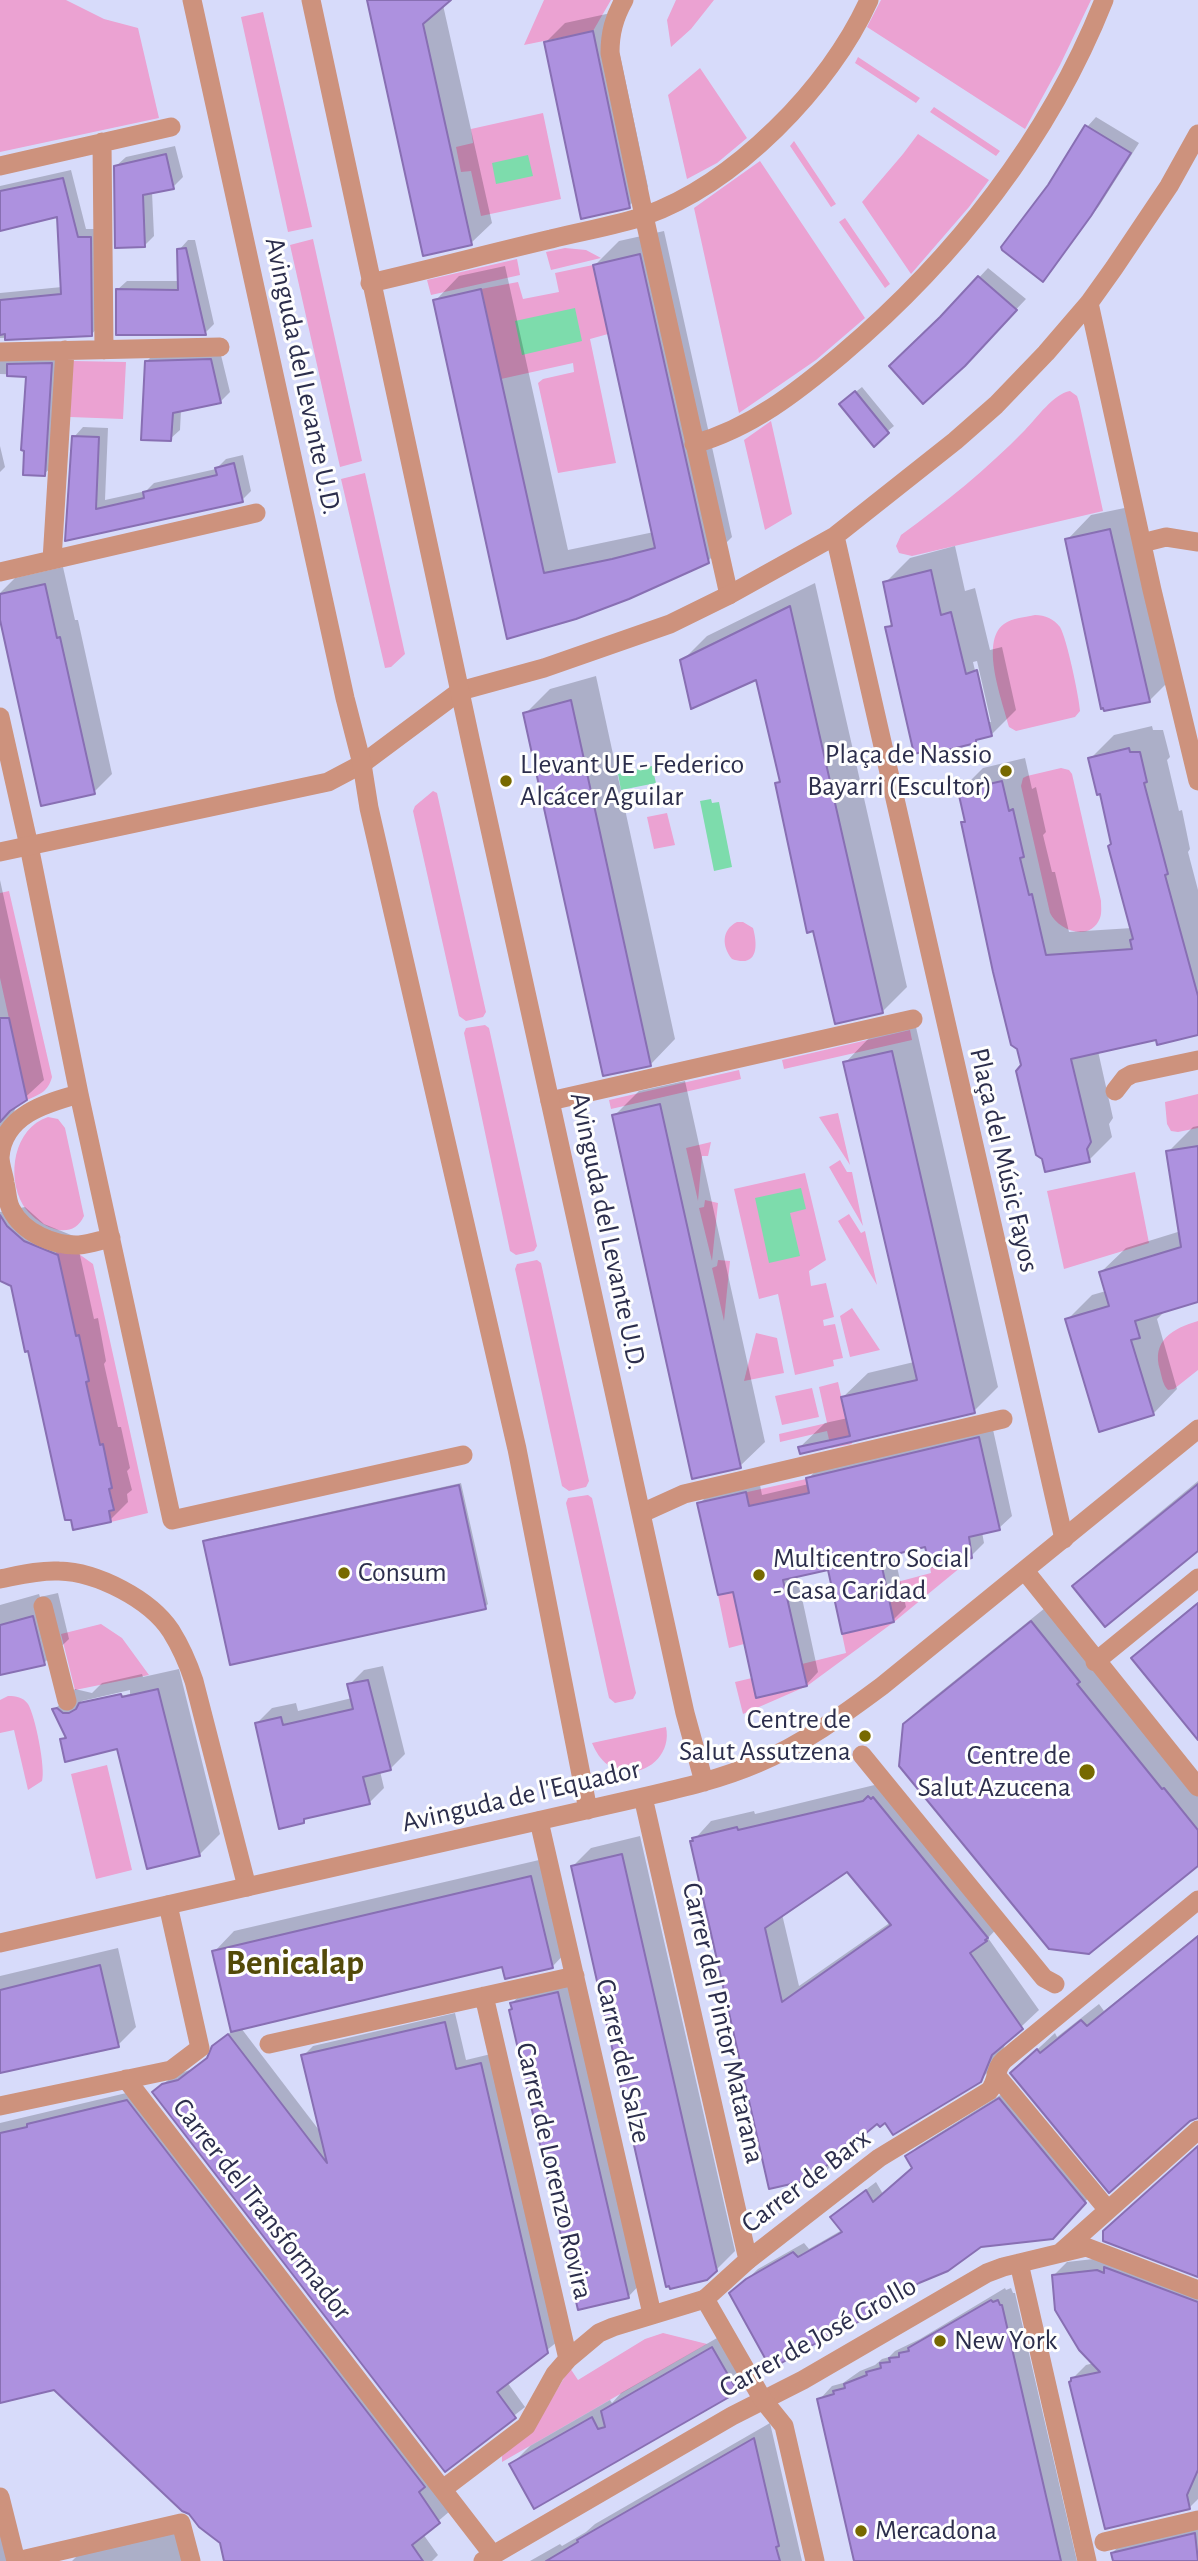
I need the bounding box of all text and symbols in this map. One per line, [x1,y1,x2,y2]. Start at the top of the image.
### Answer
street label: Avinguda del Levante U.D. [257,234,349,518]
place label: Plaça de Nassio Bayarri (Escultor) [807,738,992,804]
place label: Llevant UE - Federico Alcácer Aguilar [520,748,744,814]
marker: Plaça de Nassio Bayarri (Escultor) [998,763,1014,779]
marker: Llevant UE - Federico Alcácer Aguilar [498,773,514,789]
street label: Plaça del Músic Fayos [962,1044,1046,1276]
street label: Avinguda del Levante U.D. [562,1089,654,1373]
place label: Multicentro Social - Casa Caridad [773,1542,970,1608]
place label: Consum [358,1556,447,1590]
marker: Consum [336,1565,352,1581]
marker: Multicentro Social - Casa Caridad [751,1567,767,1583]
place label: Centre de Salut Assutzena [679,1703,851,1769]
marker: Centre de Salut Assutzena [857,1728,873,1744]
place label: Centre de Salut Azucena [918,1739,1071,1805]
street label: Avinguda de l'Equador [399,1752,643,1840]
marker: Centre de Salut Azucena [1077,1762,1097,1782]
street label: Carrer del Pintor Matarana [674,1879,772,2167]
district label: Benicalap [226,1942,364,1984]
street label: Carrer del Salze [588,1976,658,2146]
street label: Carrer de Lorenzo Rovira [508,2039,600,2303]
street label: Carrer del Transformador [165,2092,359,2326]
street label: Carrer de Barx [735,2122,877,2240]
street label: Carrer de José Grollo [714,2269,922,2405]
place label: New York [954,2324,1057,2358]
marker: New York [932,2333,948,2349]
place label: Mercadona [875,2514,997,2548]
marker: Mercadona [853,2523,869,2539]

